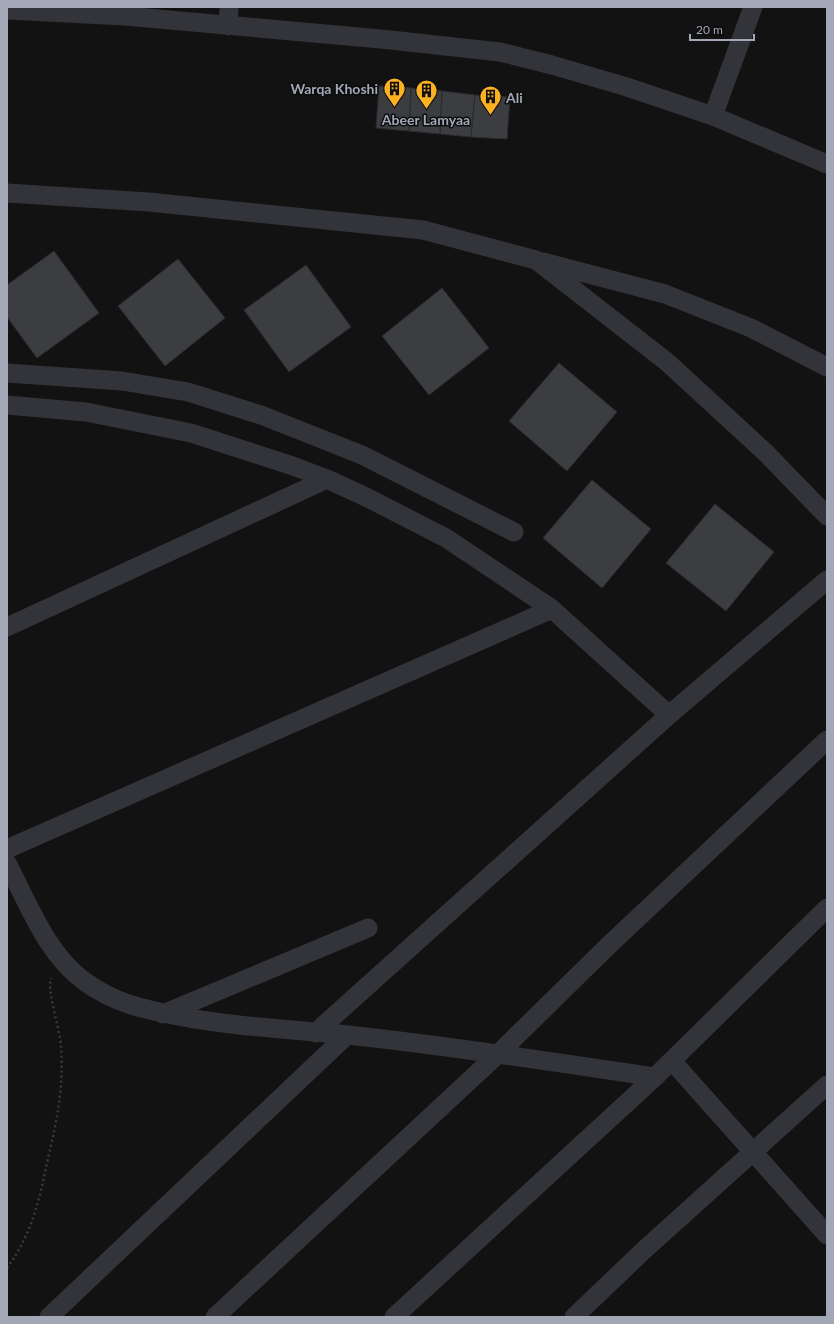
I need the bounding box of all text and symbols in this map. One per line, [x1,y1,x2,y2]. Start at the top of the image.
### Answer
scale bar [690,16,754,42]
text: 20 m [696,22,723,37]
building icon: Warqa Khoshi [381,75,407,108]
building icon: Abeer Lamyaa [413,78,439,111]
place label: Warqa Khoshi [290,80,378,97]
building icon: Ali [478,84,504,117]
place label: Ali [505,89,523,106]
place label: Abeer Lamyaa [381,111,470,128]

